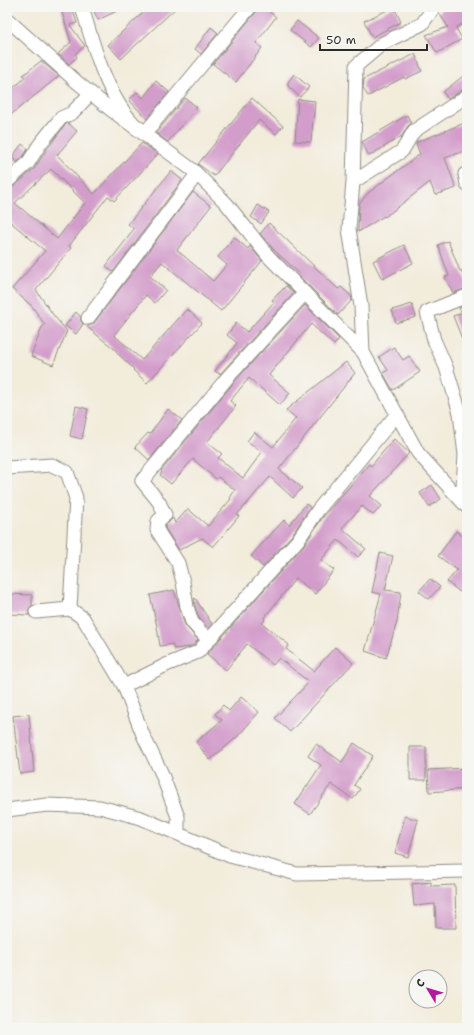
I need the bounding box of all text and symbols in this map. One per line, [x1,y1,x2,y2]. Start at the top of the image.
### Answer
scale bar [320,26,427,52]
text: 50 m [326,32,356,48]
north arrow [408,969,448,1009]
text: С [413,976,429,990]

